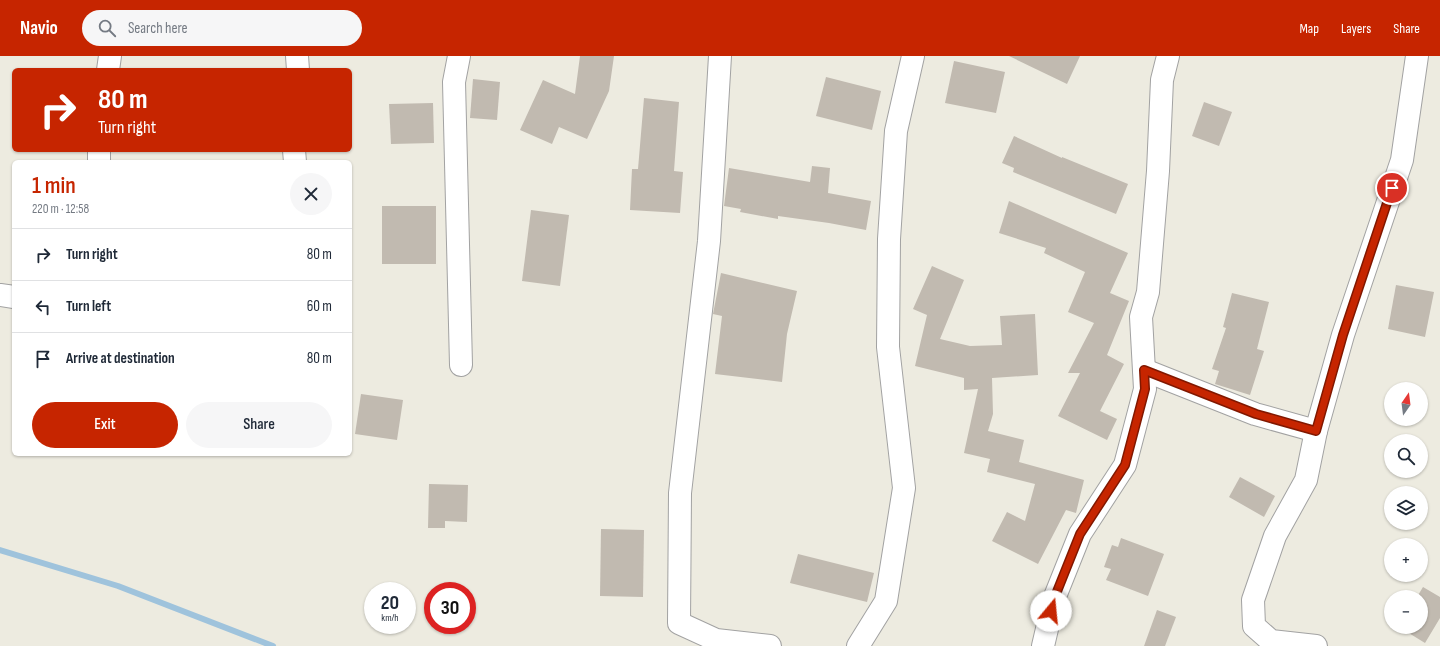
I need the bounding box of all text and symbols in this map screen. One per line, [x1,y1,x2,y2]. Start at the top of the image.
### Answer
search box [82,10,362,46]
text: Navio [20,17,58,40]
icon: search [96,17,118,39]
text: Search here [128,19,188,38]
text: Map [1299,20,1319,37]
text: Layers [1341,20,1371,37]
text: Share [1393,20,1420,37]
text: 80 m [98,83,147,116]
icon: right [32,84,84,136]
text: Turn right [98,117,156,138]
text: 1 min [32,171,76,200]
pin [1375,171,1409,205]
button: close [290,173,332,215]
icon: arrive [1381,177,1403,199]
text: 220 m · 12:58 [32,201,89,217]
icon: right [32,244,54,266]
text: Turn right [66,245,118,264]
text: 80 m [307,245,332,264]
icon: left [32,296,54,318]
text: Turn left [66,297,111,316]
text: 60 m [307,297,332,316]
icon: arrive [32,348,54,370]
text: Arrive at destination [66,349,175,368]
text: 80 m [307,349,332,368]
north arrow [1384,382,1428,426]
map controls [1384,382,1428,634]
button: Exit [32,402,178,448]
button: Share [186,402,332,448]
button: search [1384,434,1428,478]
button: layers [1384,486,1428,530]
button: + [1384,538,1428,582]
speed limit sign: 30 [424,582,476,634]
position arrow [1030,590,1072,632]
button: − [1384,590,1428,634]
text: 20 [381,591,399,615]
text: km/h [381,612,399,624]

